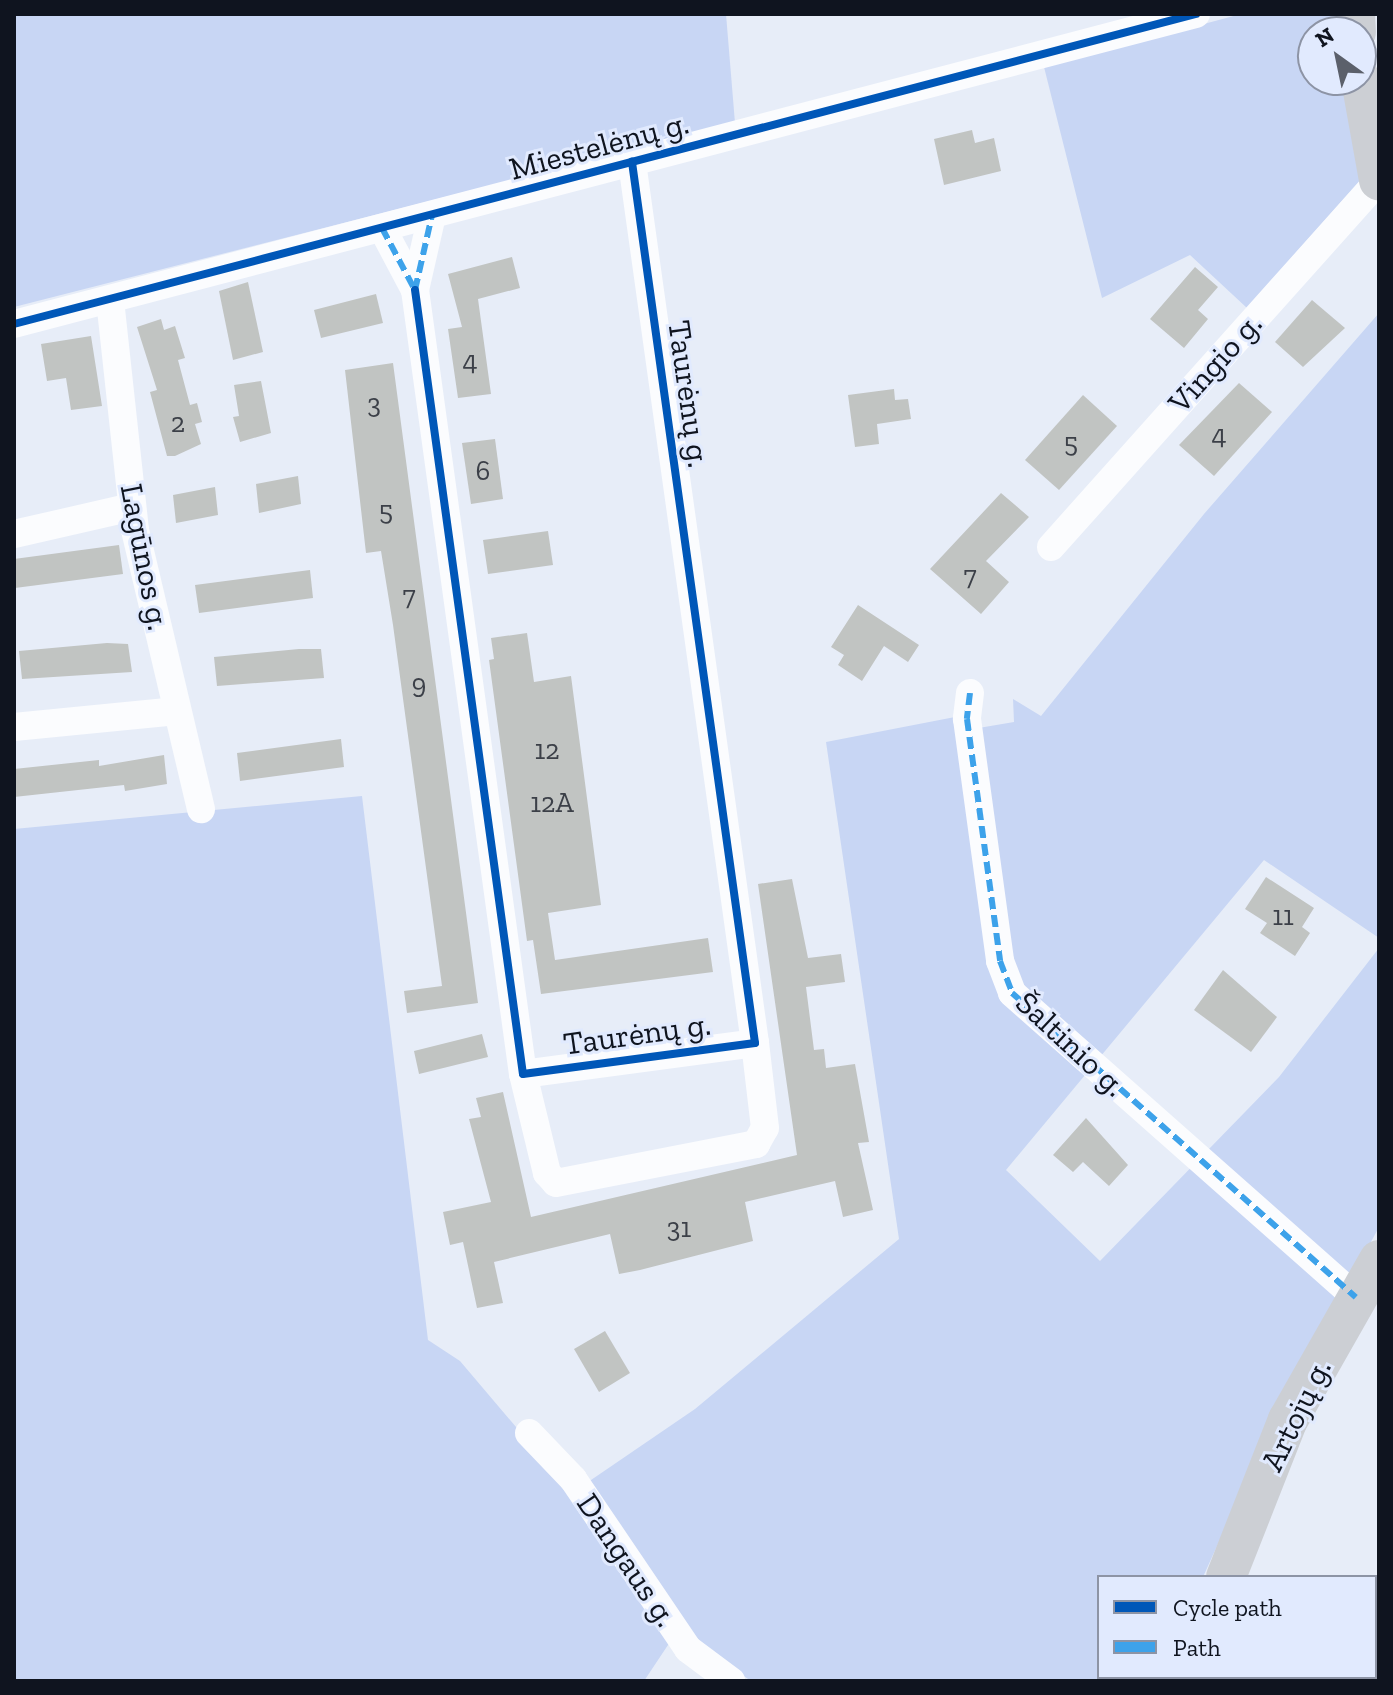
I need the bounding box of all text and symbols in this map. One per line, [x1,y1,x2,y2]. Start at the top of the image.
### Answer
north arrow [1297,16,1377,96]
text: N [1310,21,1339,53]
street label: Miestelėnų g. [505,104,693,188]
street label: Vingio g. [1160,305,1270,421]
street label: Taurėnų g. [660,318,718,470]
house number: 4 [462,344,478,378]
house number: 3 [367,387,381,421]
house number: 2 [171,406,185,440]
house number: 4 [1211,418,1227,452]
house number: 5 [1064,426,1078,460]
house number: 6 [476,454,490,488]
street label: Lagūnos g. [112,481,178,633]
house number: 5 [379,494,393,528]
house number: 7 [963,559,977,593]
house number: 7 [402,579,416,613]
house number: 9 [412,667,426,701]
house number: 12 [534,733,560,767]
house number: 12A [530,786,574,820]
house number: 11 [1272,899,1294,933]
street label: Šaltinio g. [1008,983,1134,1105]
street label: Taurėnų g. [561,1005,713,1063]
house number: 31 [667,1211,691,1245]
street label: Artojų g. [1253,1353,1339,1477]
street label: Dangaus g. [569,1486,685,1634]
legend [1097,1575,1377,1679]
text: Cycle path [1173,1593,1282,1622]
text: Path [1173,1633,1221,1662]

